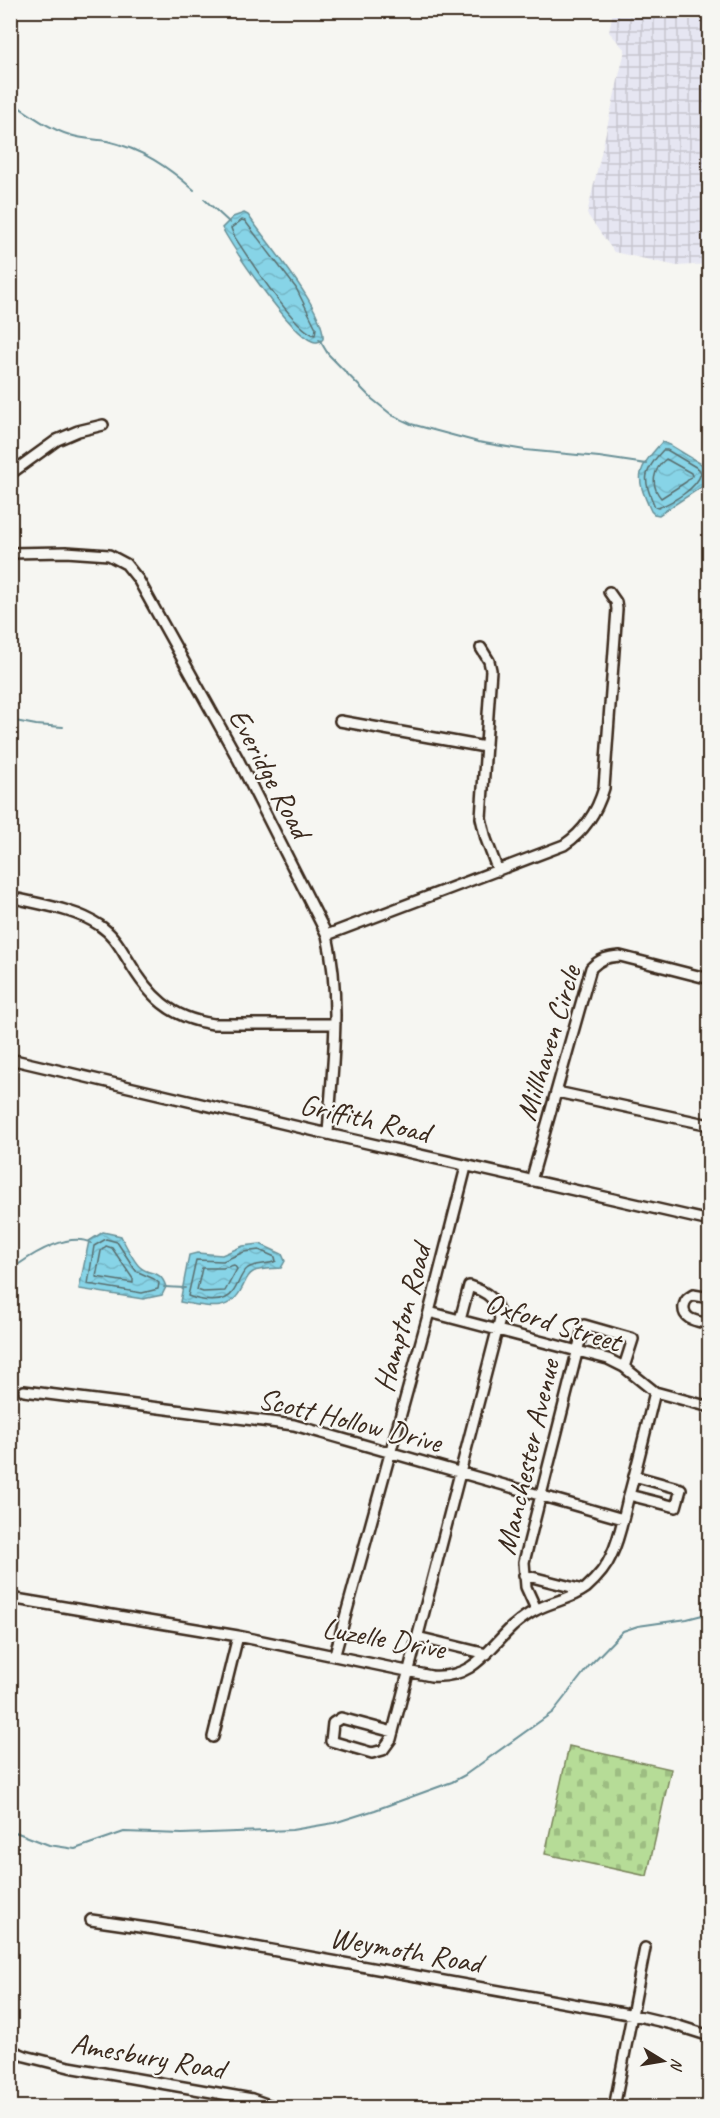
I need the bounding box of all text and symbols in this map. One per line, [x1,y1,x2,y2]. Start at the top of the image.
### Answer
street label: Everidge Road [220,702,322,848]
street label: Millhaven Circle [506,959,590,1125]
street label: Griffith Road [296,1085,438,1152]
street label: Hampton Road [364,1236,441,1396]
street label: Oxford Street [481,1283,628,1362]
street label: Manchester Avenue [486,1354,568,1558]
street label: Scott Hollow Drive [255,1379,448,1462]
street label: Luzelle Drive [320,1609,450,1668]
street label: Weymoth Road [327,1918,489,1983]
street label: Amesbury Road [68,2024,232,2089]
north arrow [633,2031,693,2091]
text: N [665,2057,688,2073]

